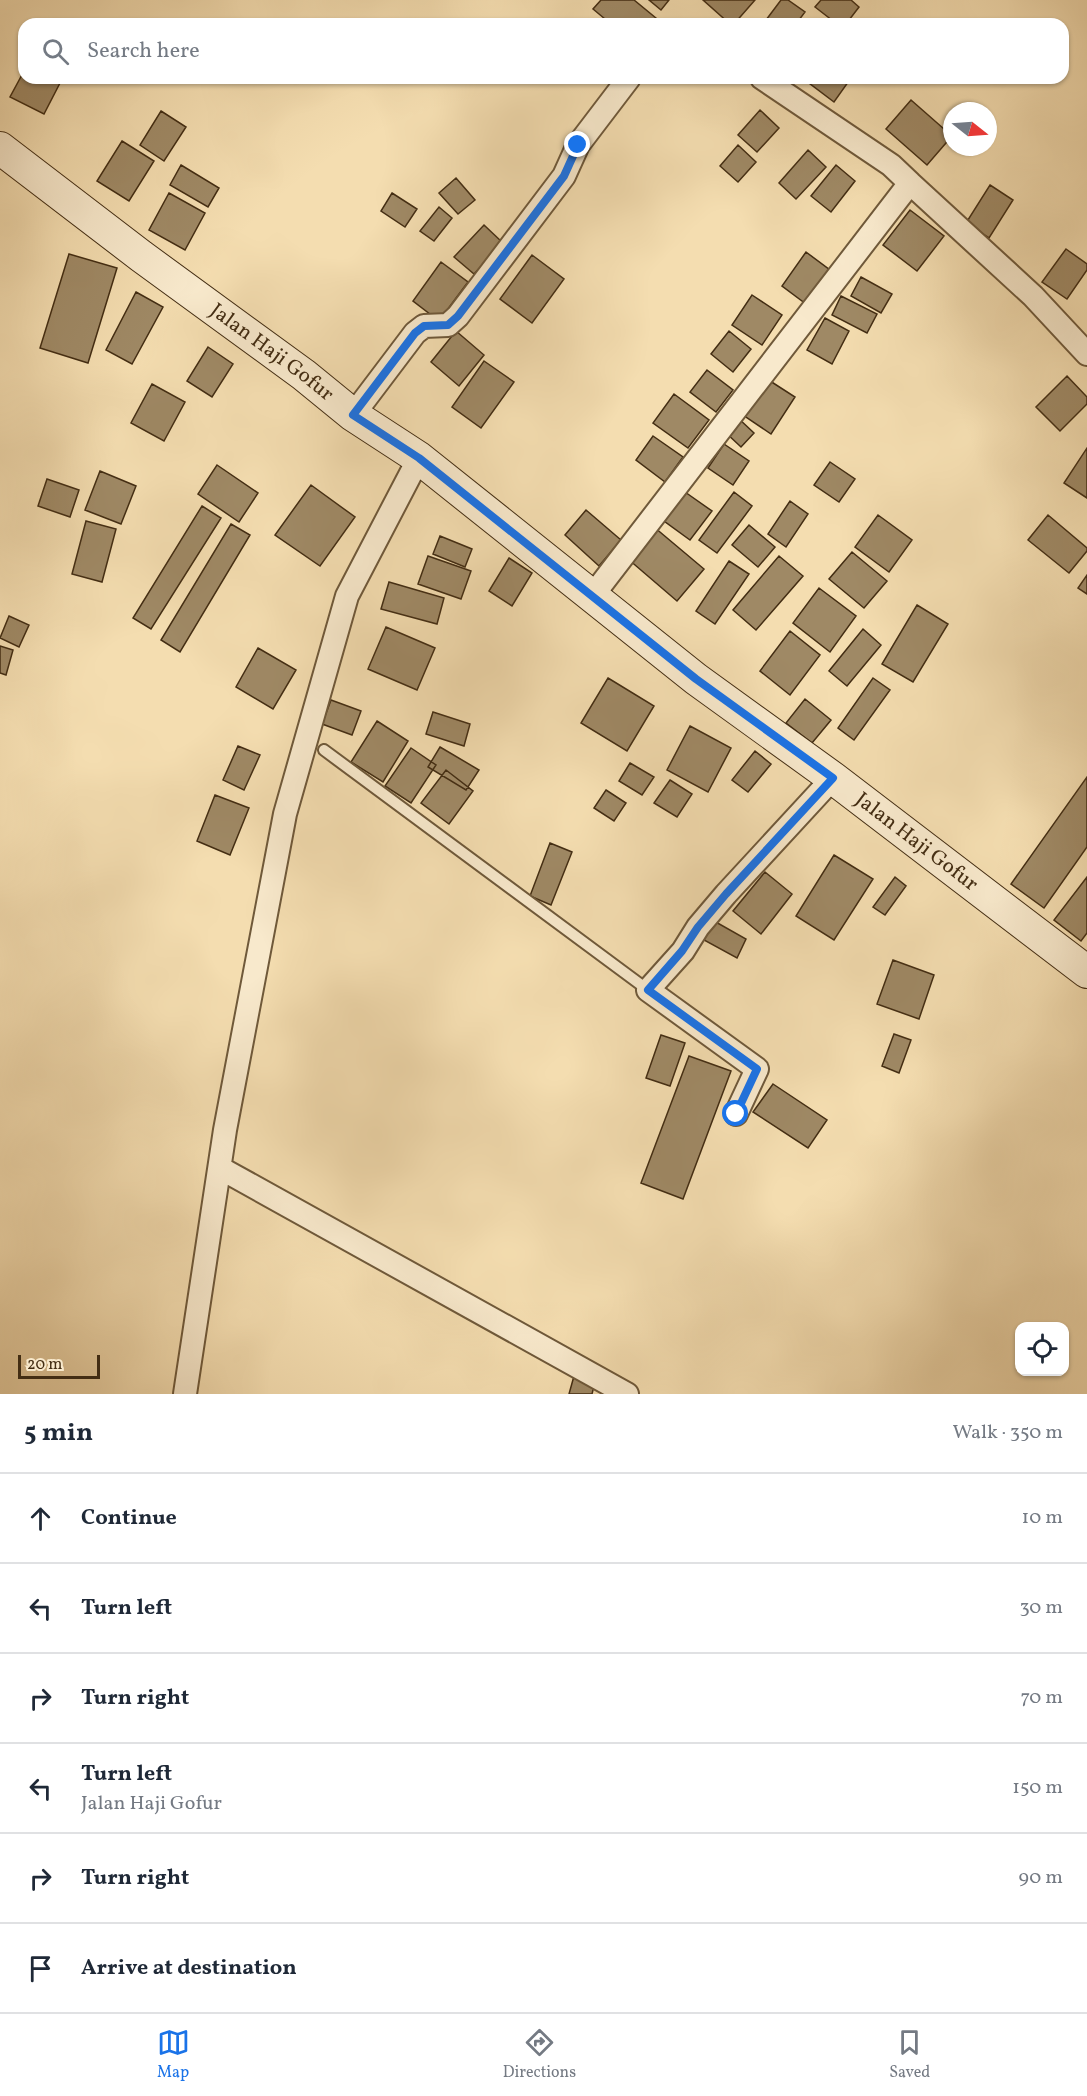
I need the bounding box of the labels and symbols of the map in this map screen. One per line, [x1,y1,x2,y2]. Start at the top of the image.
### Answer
north arrow [943,102,997,156]
route end [564,131,590,157]
street label: Jalan Haji Gofur [204,296,340,408]
street label: Jalan Haji Gofur [849,785,984,898]
route start [722,1100,748,1126]
scale bar [18,1352,100,1380]

